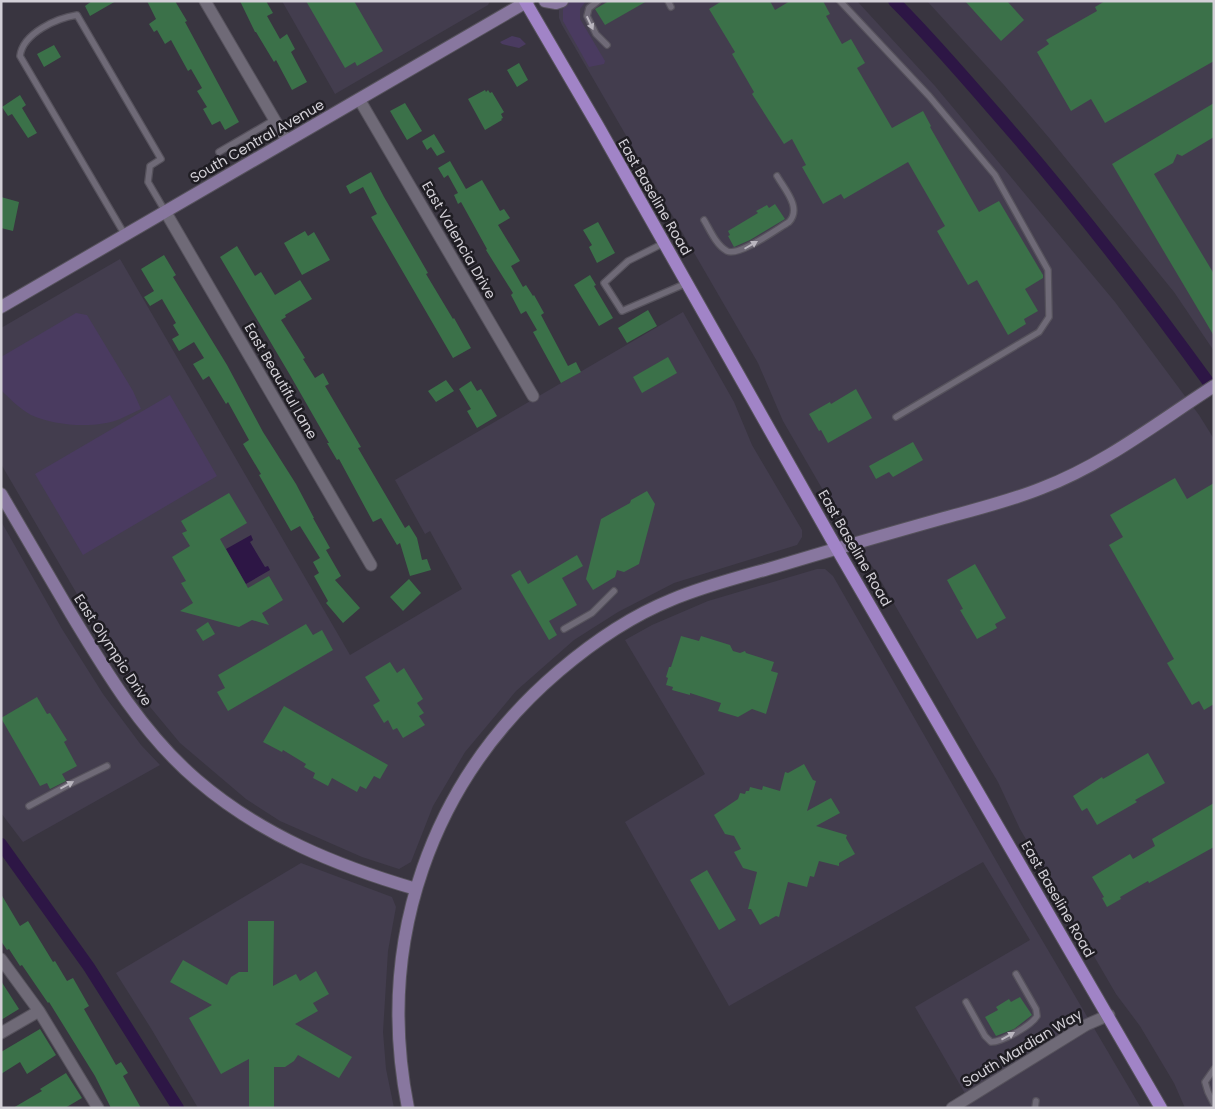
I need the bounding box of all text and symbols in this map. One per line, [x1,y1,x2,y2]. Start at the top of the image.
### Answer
one-way arrow [587,16,595,30]
street label: South Central Avenue [186,94,328,188]
street label: East Baseline Road [613,135,697,259]
street label: East Valencia Drive [417,177,501,303]
one-way arrow [745,240,758,249]
street label: East Beautiful Lane [240,319,323,443]
street label: East Baseline Road [813,486,897,610]
street label: East Olympic Drive [69,590,157,710]
one-way arrow [60,781,75,789]
street label: East Baseline Road [1016,837,1100,961]
street label: South Mardian Way [958,1004,1086,1092]
one-way arrow [1001,1032,1016,1040]

